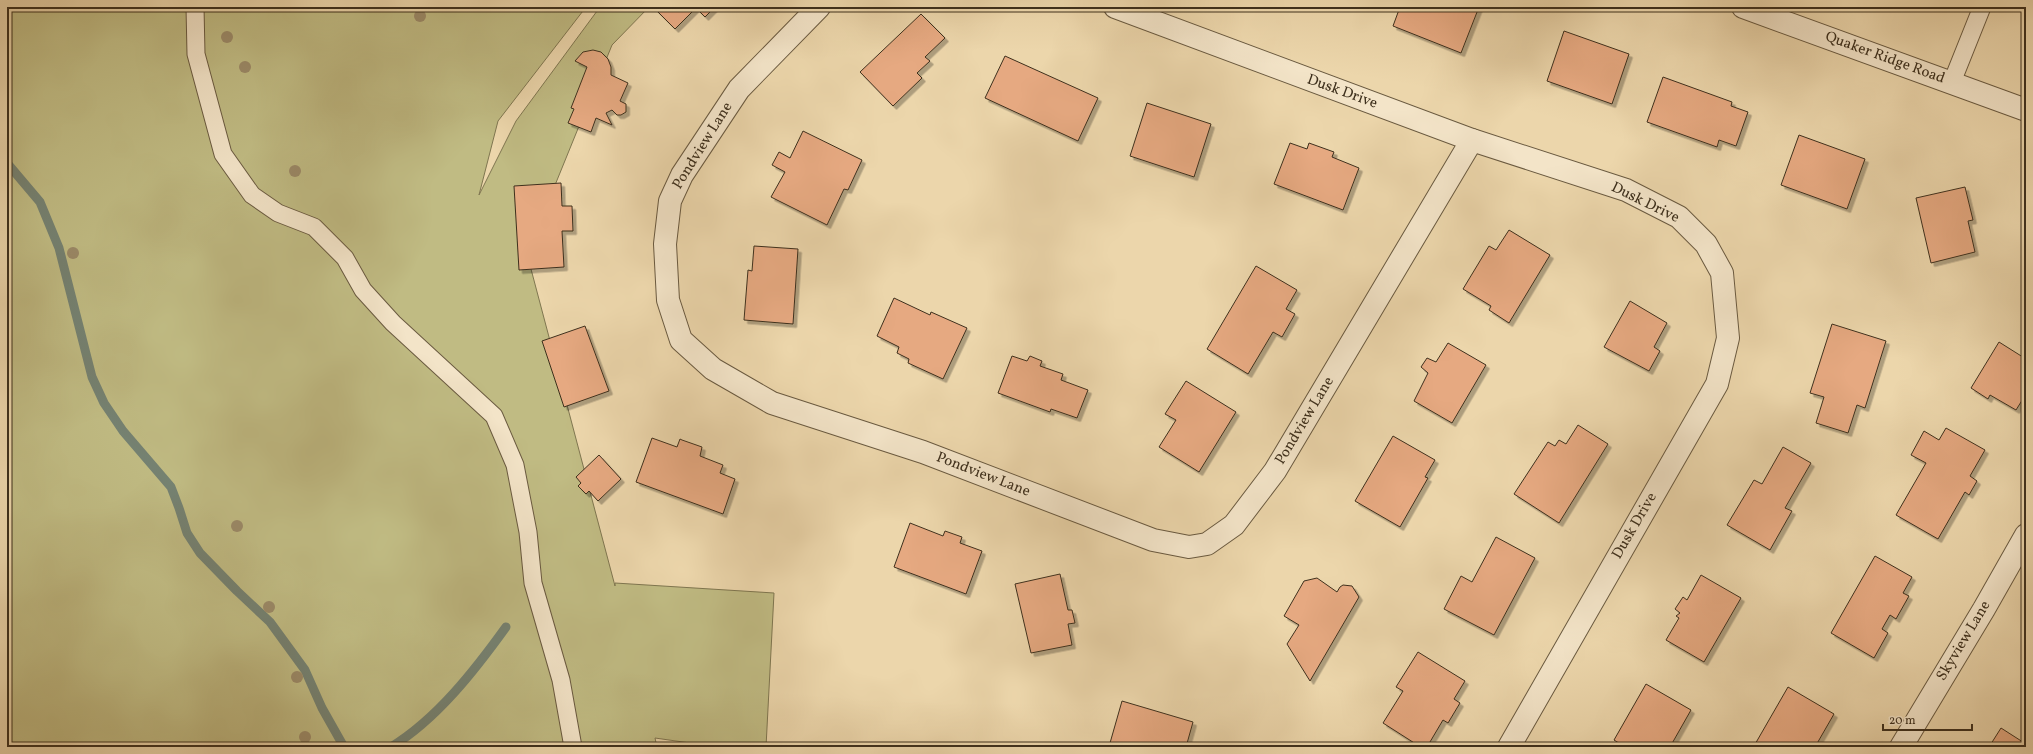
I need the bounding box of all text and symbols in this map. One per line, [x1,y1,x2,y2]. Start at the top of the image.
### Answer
street label: Quaker Ridge Road [1822,27,1948,89]
street label: Dusk Drive [1304,70,1380,114]
street label: Pondview Lane [668,98,738,194]
street label: Dusk Drive [1607,177,1683,229]
street label: Pondview Lane [1270,373,1340,469]
street label: Pondview Lane [933,447,1033,503]
street label: Dusk Drive [1607,489,1663,563]
street label: Skyview Lane [1932,597,1996,685]
scale bar [1883,706,1972,732]
text: 20 m [1889,713,1916,729]

